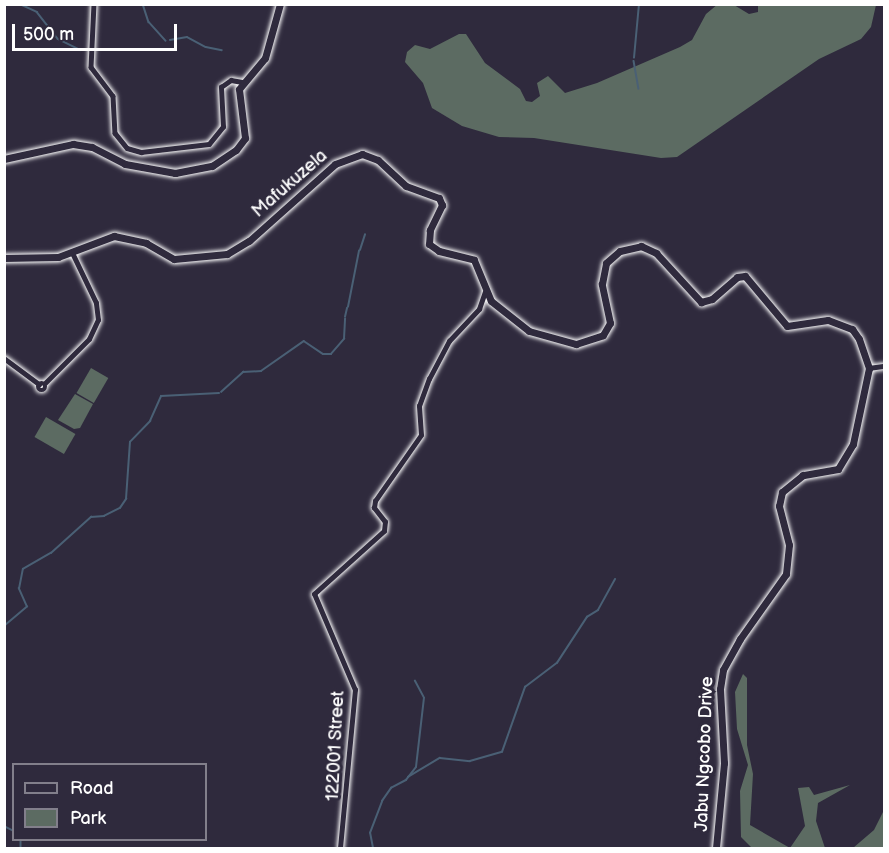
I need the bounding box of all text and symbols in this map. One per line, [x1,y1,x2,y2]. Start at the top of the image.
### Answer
scale bar [15,12,180,50]
text: 500 m [23,24,74,45]
street label: Mafukuzela [248,145,332,223]
street label: Jabu Ngcobo Drive [691,676,719,832]
street label: 122001 Street [322,690,350,802]
legend [12,763,207,841]
text: Road [70,778,114,799]
text: Park [70,808,106,829]

